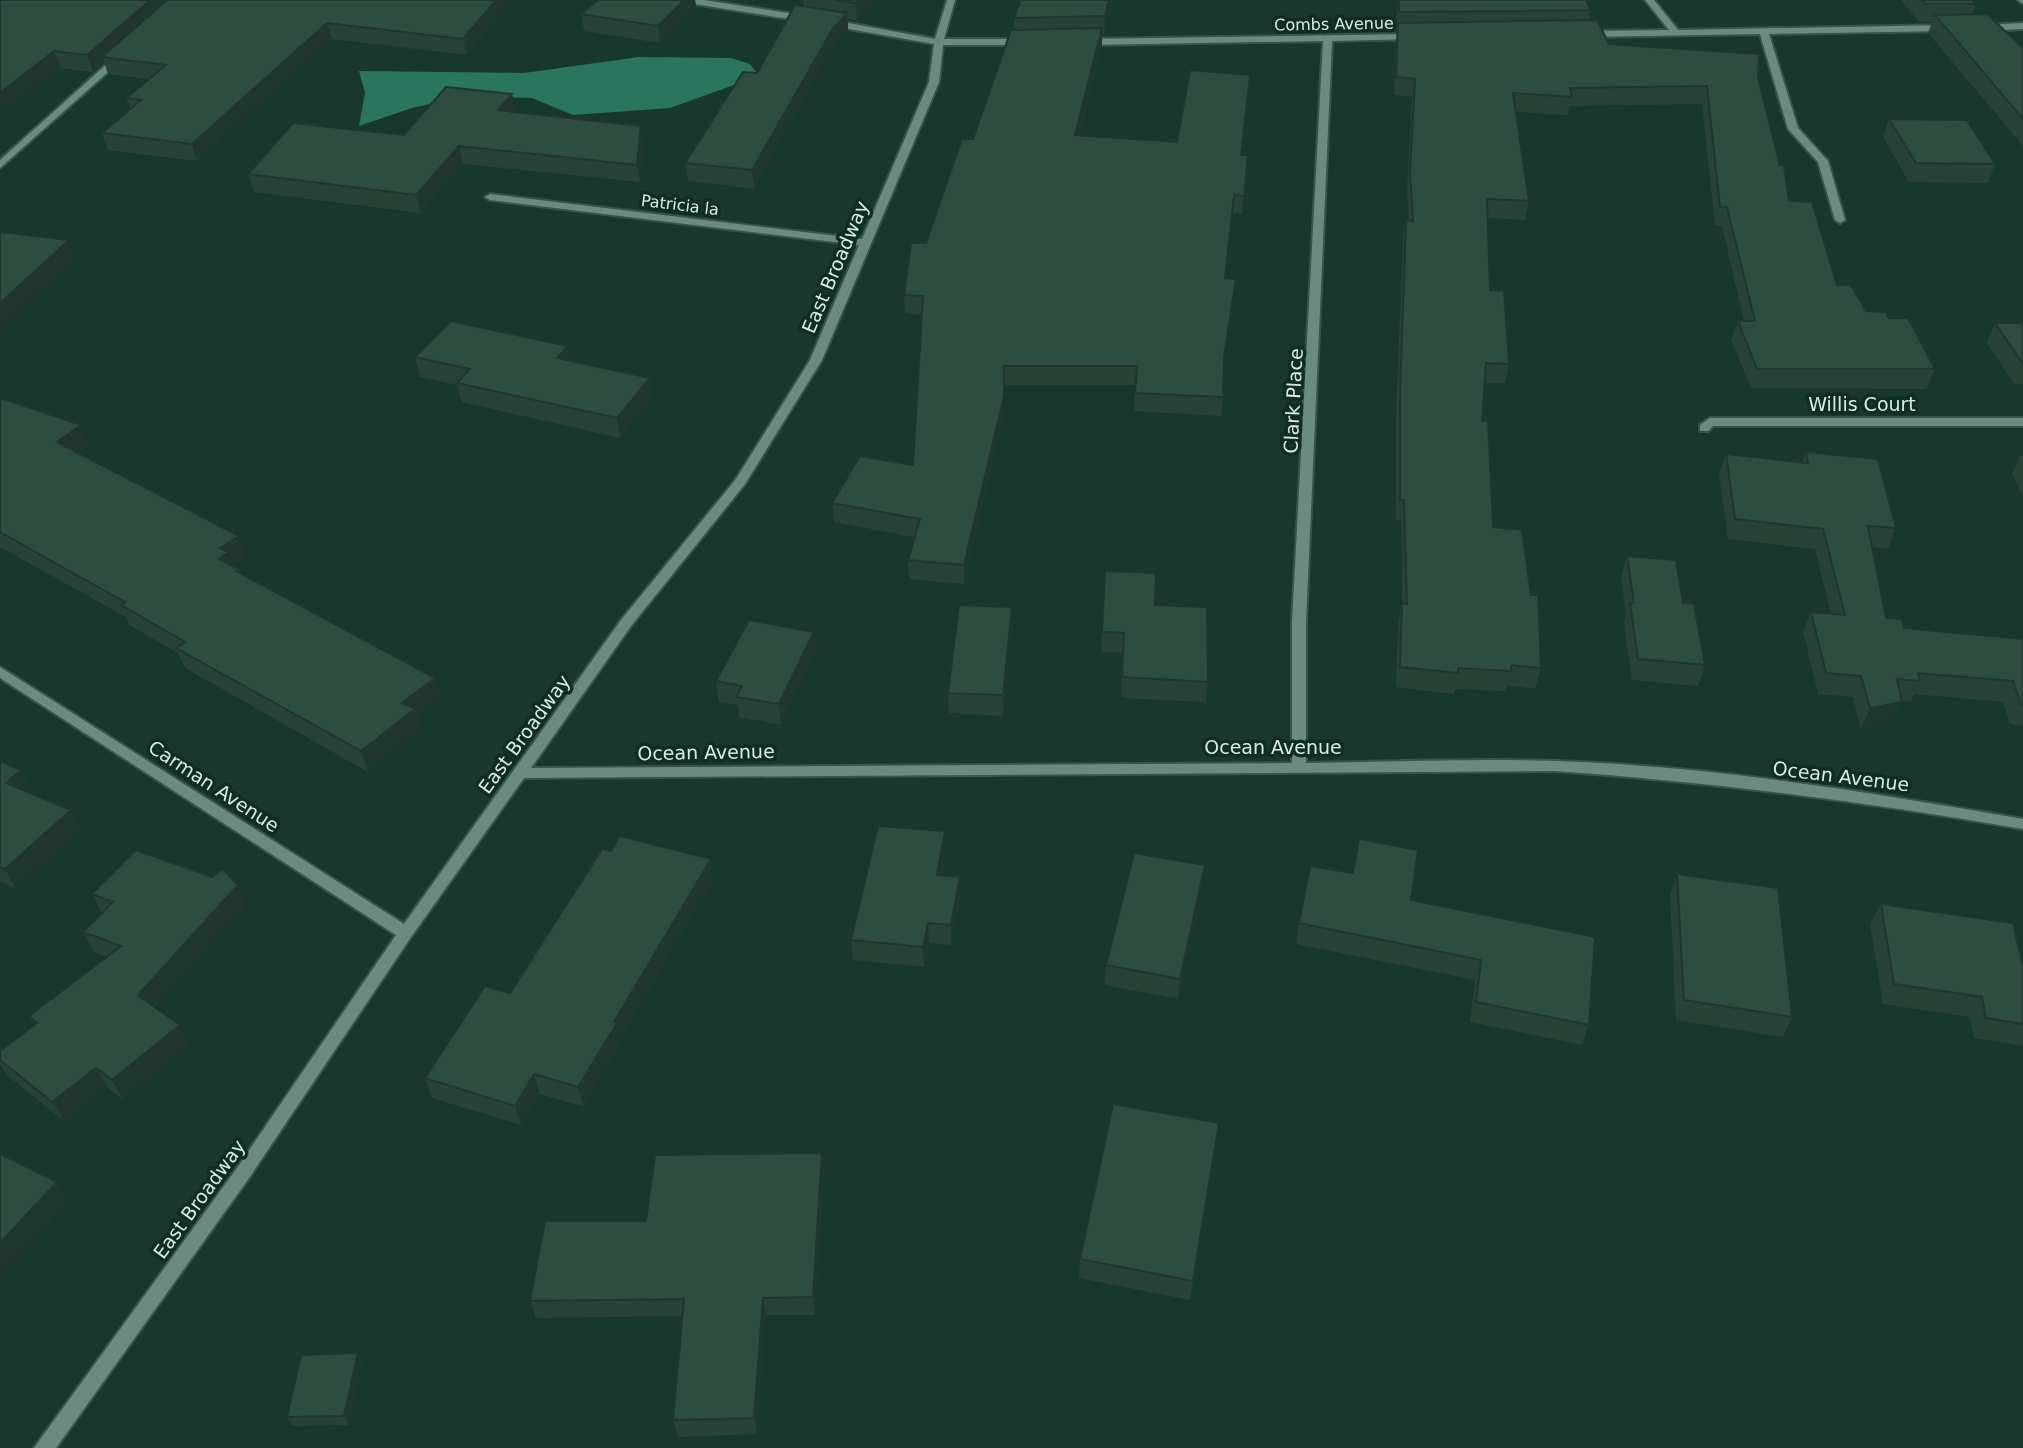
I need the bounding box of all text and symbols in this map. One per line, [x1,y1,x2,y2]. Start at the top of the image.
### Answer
street label: Combs Avenue [1274,13,1394,35]
street label: Patricia la [640,191,720,219]
street label: East Broadway [797,198,873,336]
street label: Clark Place [1279,348,1307,454]
street label: Willis Court [1808,393,1916,415]
street label: East Broadway [474,670,574,798]
street label: Carman Avenue [145,736,283,836]
street label: Ocean Avenue [1204,736,1342,758]
street label: Ocean Avenue [637,740,775,764]
street label: Ocean Avenue [1771,757,1911,795]
street label: East Broadway [149,1135,249,1263]

